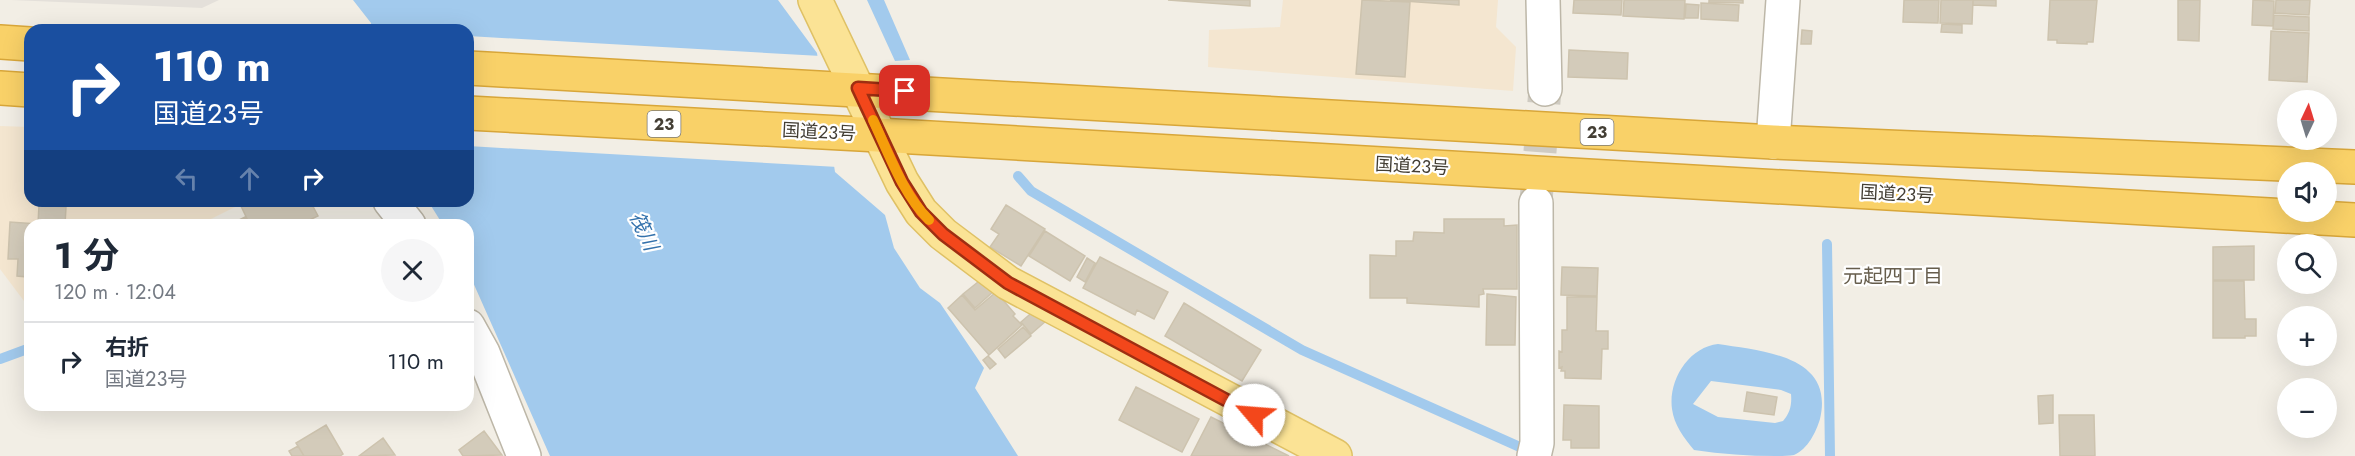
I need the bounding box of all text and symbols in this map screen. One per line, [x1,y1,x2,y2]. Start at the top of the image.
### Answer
text: 110 m [153,36,271,97]
icon: right [54,48,132,126]
pin [879,65,930,116]
icon: arrive [888,74,921,107]
north arrow [2277,90,2337,150]
map controls [2277,90,2337,438]
text: 国道23号 [153,94,264,133]
road number: 23 [648,111,680,137]
street label: 国道23号 [781,117,857,147]
road number: 23 [1580,119,1614,145]
street label: 国道23号 [1374,151,1450,181]
icon: left [170,162,203,195]
icon: ahead [233,162,266,195]
icon: right [296,162,329,195]
button: sound [2277,162,2337,222]
street label: 国道23号 [1859,179,1935,209]
water label: 筏川 [622,207,666,257]
text: 1 分 [54,229,119,281]
button: search [2277,234,2337,294]
button: close [381,239,444,302]
district label: 元起四丁目 [1843,262,1943,291]
text: 120 m · 12:04 [54,278,176,307]
button: + [2277,306,2337,366]
text: 右折 [105,331,149,363]
icon: right [54,345,87,378]
text: 110 m [387,345,444,377]
text: 国道23号 [105,365,187,394]
button: − [2277,378,2337,438]
position arrow [1222,383,1286,447]

